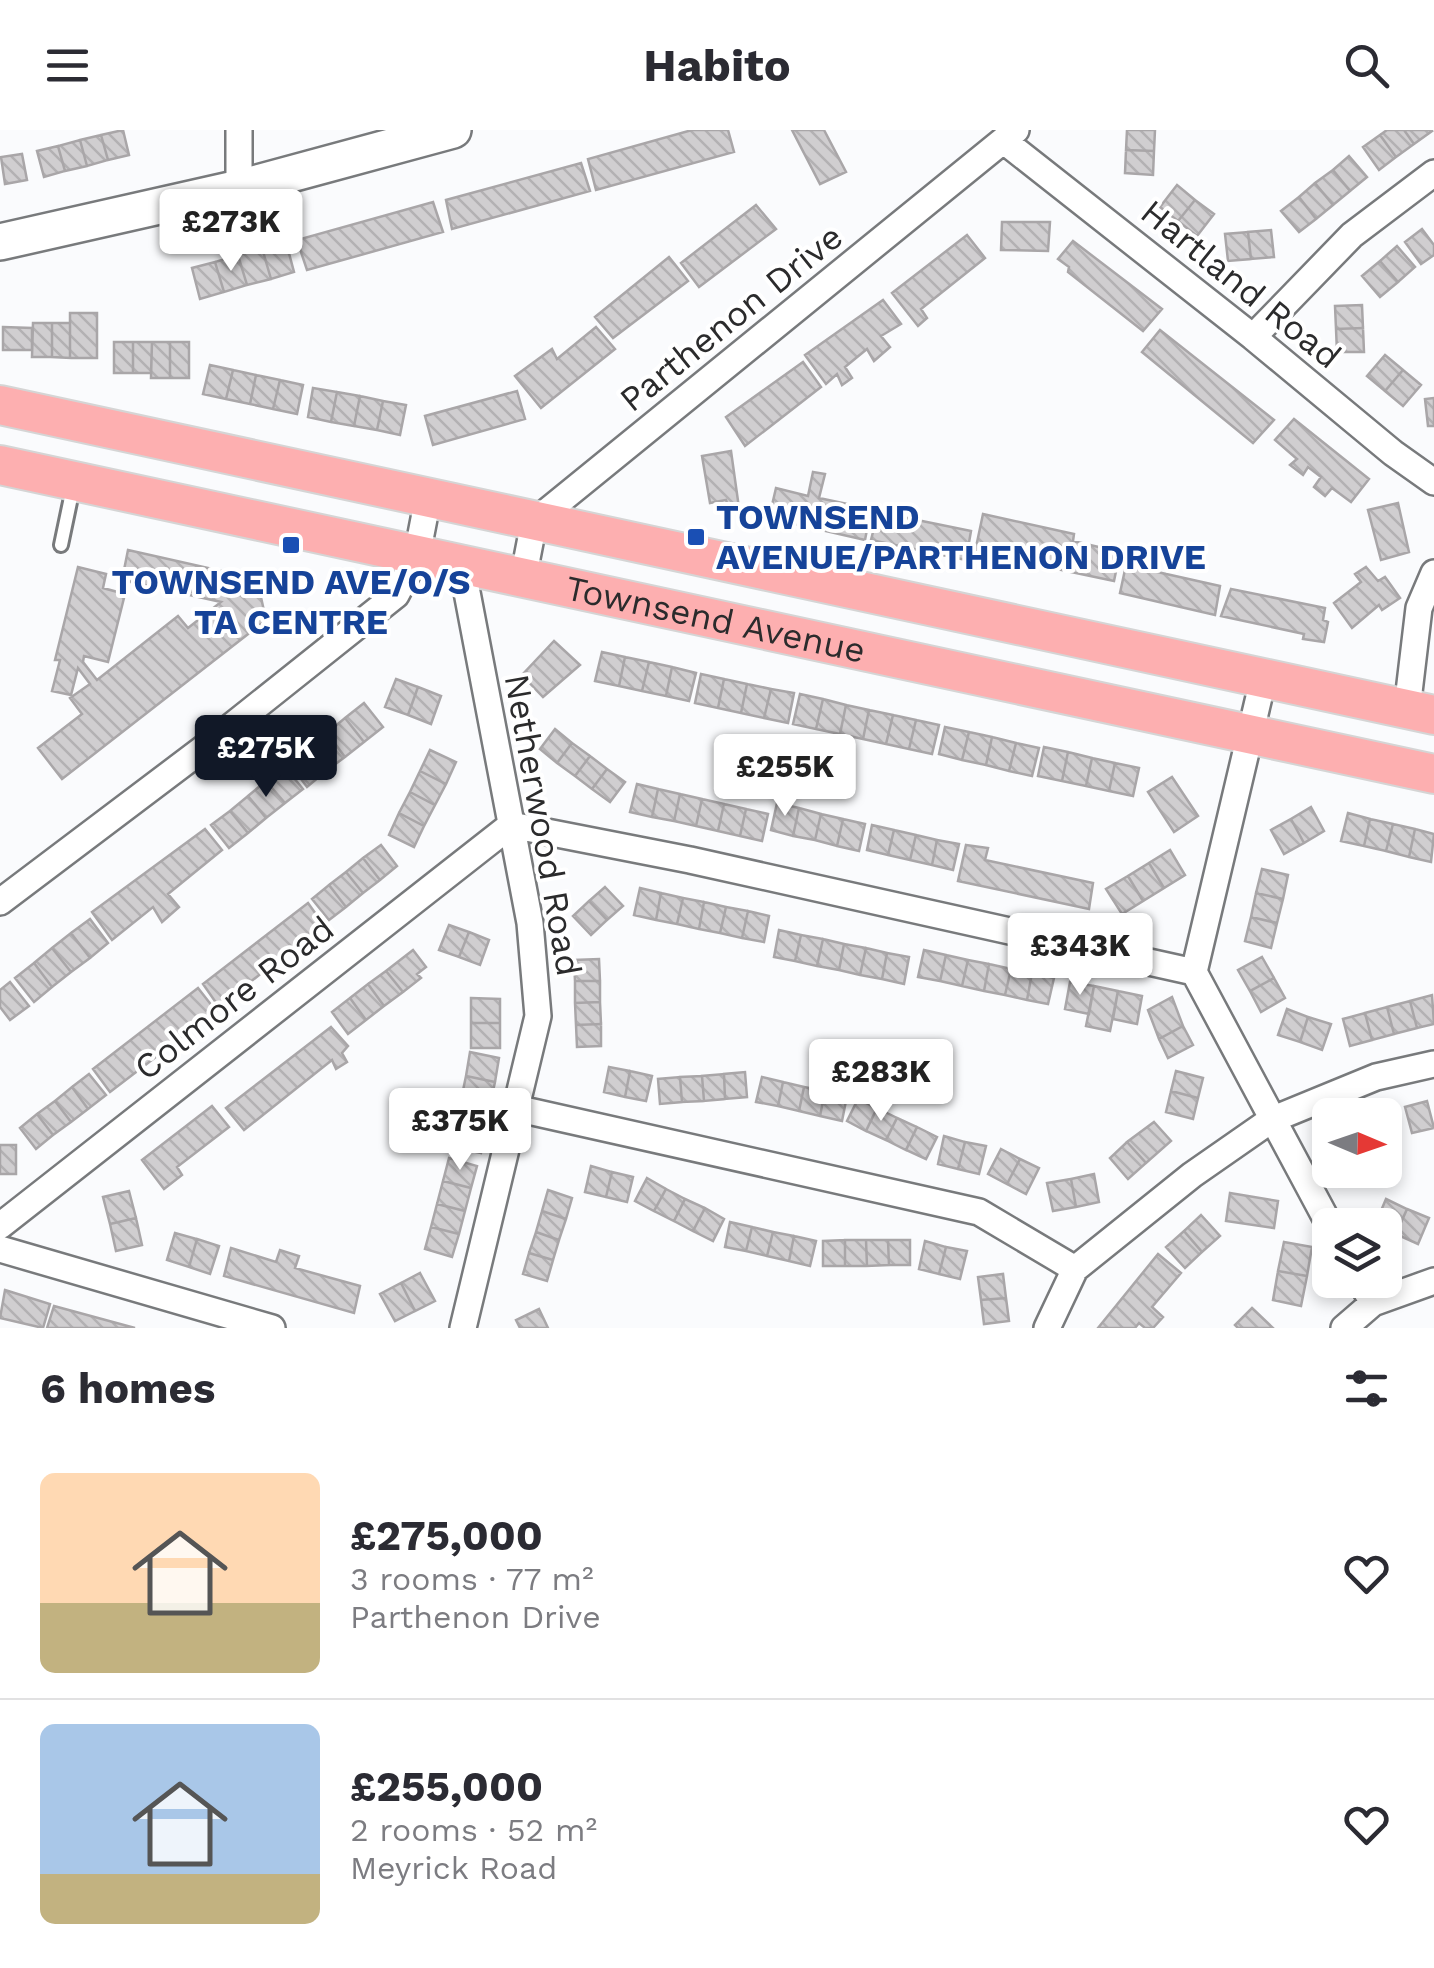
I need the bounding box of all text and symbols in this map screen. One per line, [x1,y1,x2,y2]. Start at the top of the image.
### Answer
icon: menu [40,38,95,93]
icon: search [1339,38,1394,93]
text: Habito [643,39,791,92]
pin: £273K [161,189,301,274]
street label: Hartland Road [1133,191,1349,377]
text: £273K [182,202,280,240]
street label: Parthenon Drive [611,215,851,421]
place label: TOWNSEND AVENUE/PARTHENON DRIVE [716,496,1206,578]
marker: TOWNSEND AVENUE/PARTHENON DRIVE [685,526,707,548]
marker: TOWNSEND AVE/O/S TA CENTRE [280,534,302,556]
place label: TOWNSEND AVE/O/S TA CENTRE [111,561,471,643]
street label: Townsend Avenue [562,567,869,672]
street label: Netherwood Road [496,671,590,979]
pin: £275K [196,715,336,800]
text: £275K [217,728,315,766]
pin: £255K [715,734,855,819]
text: £255K [736,747,834,785]
street label: Colmore Road [126,907,342,1089]
pin: £343K [1010,913,1150,998]
text: £343K [1030,926,1130,964]
pin: £283K [811,1039,951,1124]
text: £283K [831,1052,931,1090]
pin: £375K [390,1088,530,1173]
north arrow [1312,1098,1402,1188]
map controls [1312,1098,1402,1298]
text: £375K [411,1101,509,1139]
button: layers [1312,1208,1402,1298]
icon: filters [1339,1361,1394,1416]
text: 6 homes [40,1364,215,1413]
text: £275,000 [350,1511,543,1560]
icon: home [120,1513,240,1633]
icon: heart [1339,1546,1394,1601]
text: 3 rooms · 77 m² [350,1560,594,1598]
text: Parthenon Drive [350,1598,601,1636]
text: £255,000 [350,1762,543,1811]
icon: home [120,1764,240,1884]
icon: heart [1339,1797,1394,1852]
text: 2 rooms · 52 m² [350,1811,597,1849]
text: Meyrick Road [350,1849,557,1887]

